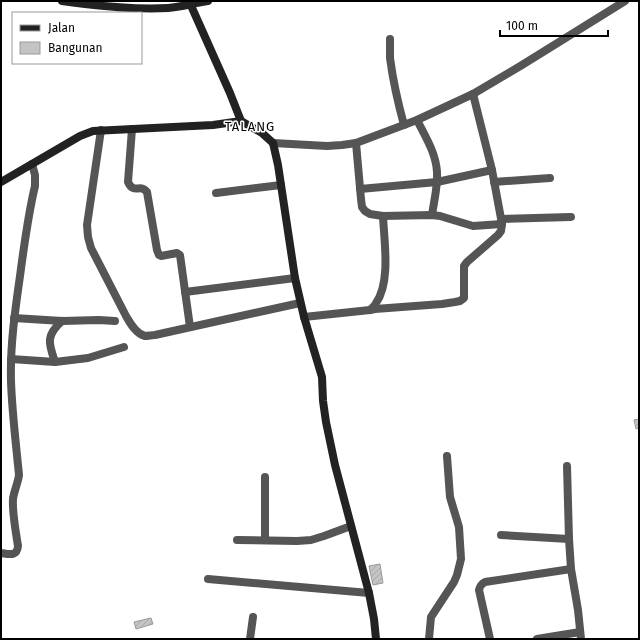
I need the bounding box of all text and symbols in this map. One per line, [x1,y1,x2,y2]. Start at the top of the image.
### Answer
legend [12,12,142,64]
scale bar [500,12,608,38]
text: 100 m [506,19,538,33]
text: Jalan [48,21,75,35]
text: Bangunan [48,41,103,55]
district label: TALANG [225,119,275,134]

